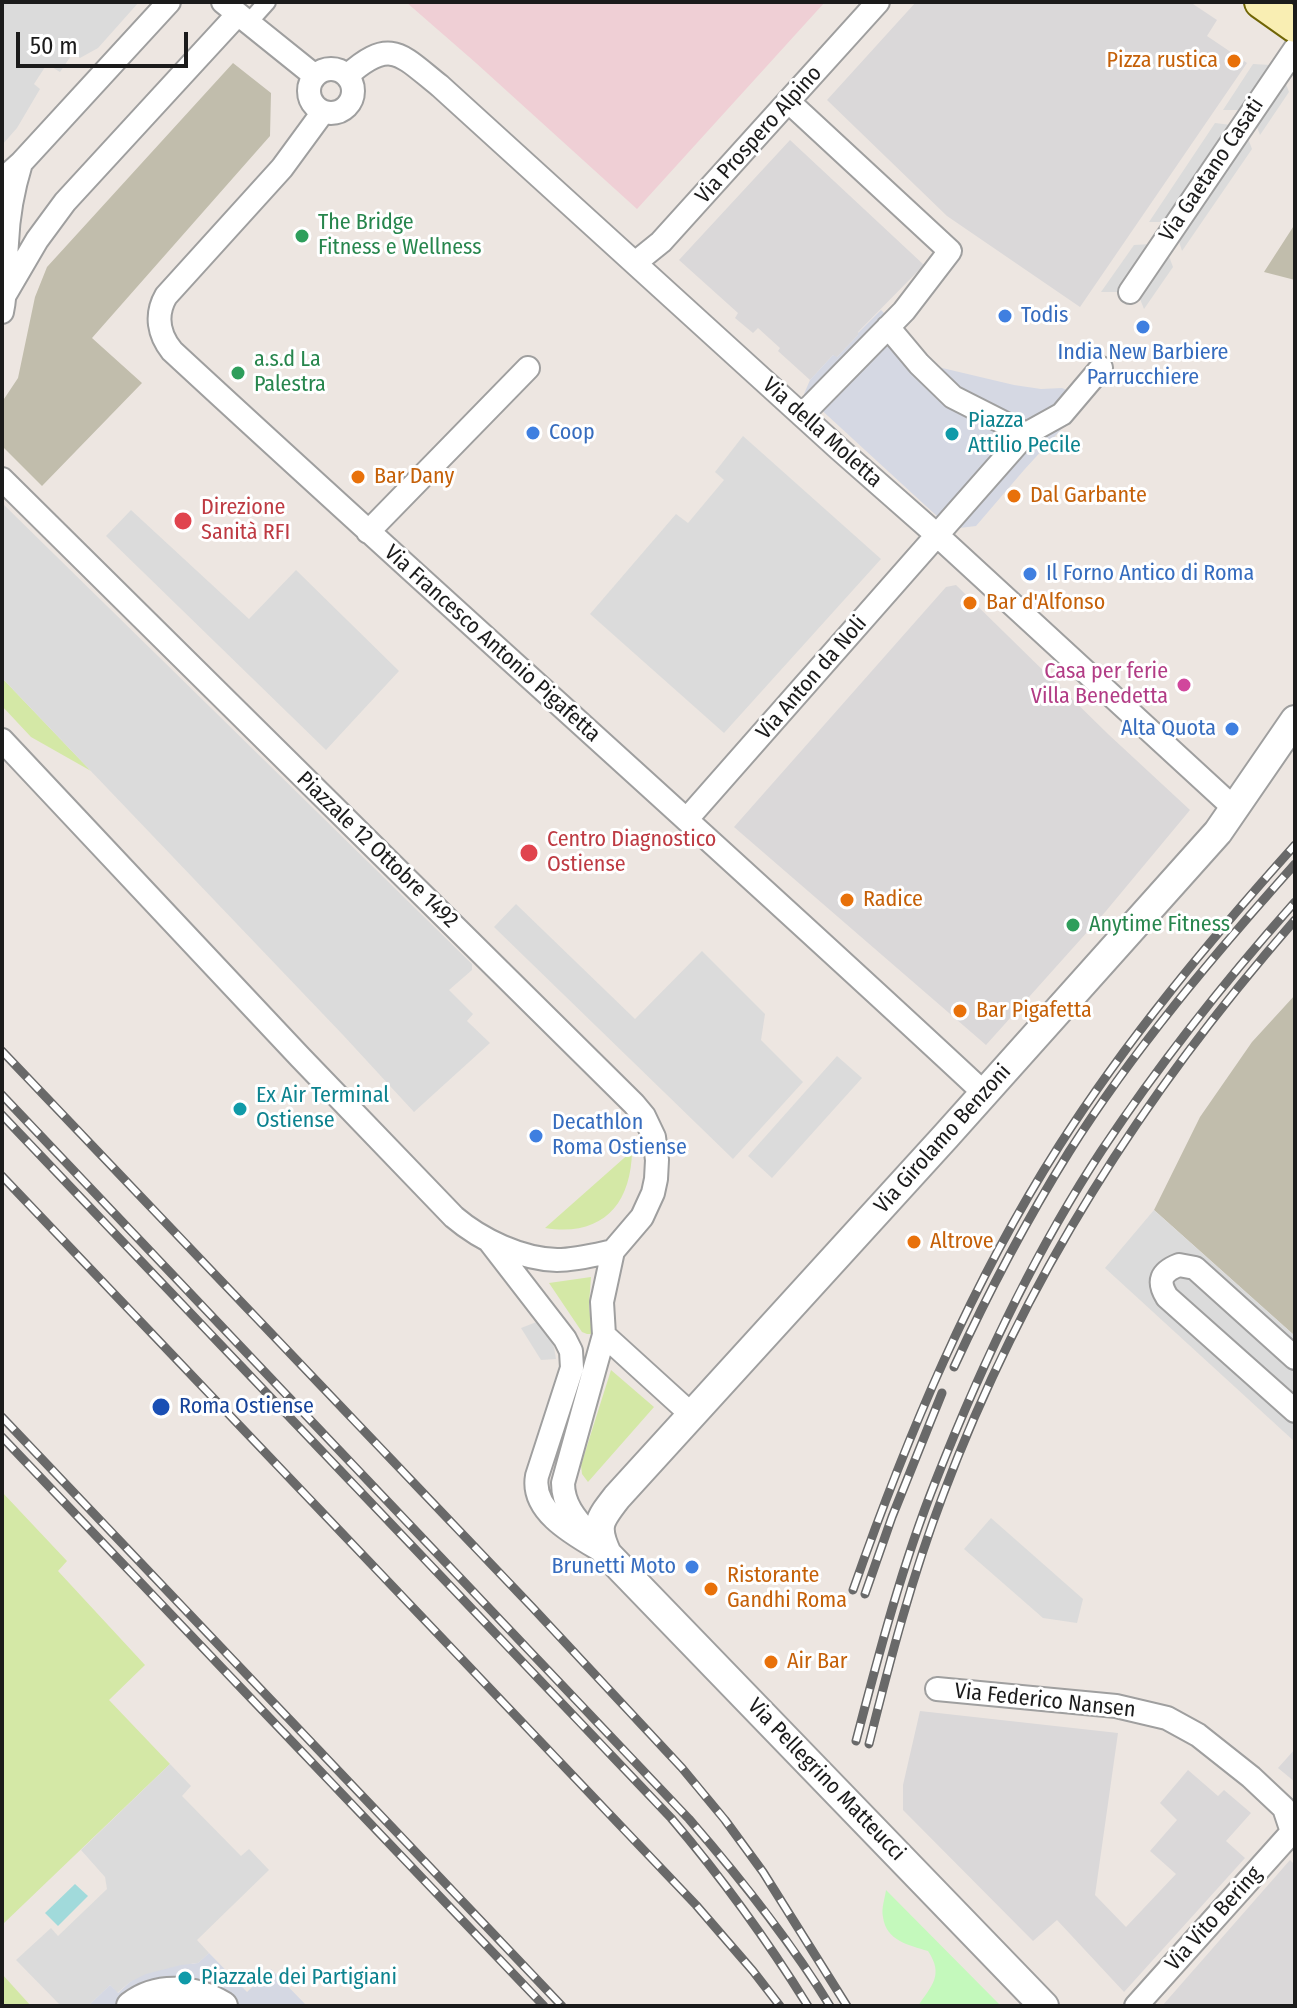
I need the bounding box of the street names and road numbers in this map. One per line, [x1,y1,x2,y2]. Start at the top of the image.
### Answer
street label: Via Prospero Alpino [690,61,828,209]
street label: Via Gaetano Casati [1154,93,1270,247]
street label: Via della Moletta [757,372,887,494]
street label: Via Francesco Antonio Pigafetta [379,540,605,748]
street label: Via Anton da Noli [751,611,873,745]
street label: Piazzale 12 Ottobre 1492 [291,766,463,934]
street label: Via Girolamo Benzoni [869,1059,1017,1219]
street label: Via Federico Nansen [953,1678,1137,1724]
street label: Via Pellegrino Matteucci [742,1693,910,1867]
street label: Via Vito Bering [1160,1861,1268,1977]

